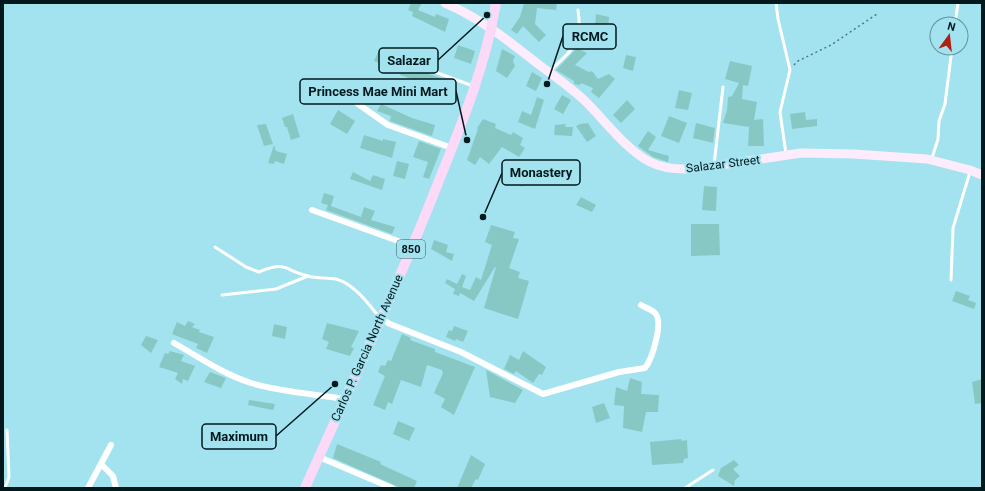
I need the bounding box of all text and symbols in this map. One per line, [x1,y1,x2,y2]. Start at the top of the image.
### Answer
north arrow [929,16,969,56]
text: N [946,20,957,34]
callout: RCMC [563,24,616,49]
text: RCMC [572,29,609,44]
callout: Salazar [379,48,438,73]
text: Salazar [387,53,431,68]
callout: Princess Mae Mini Mart [300,79,456,104]
text: Princess Mae Mini Mart [308,84,448,99]
street label: Salazar Street [685,153,761,175]
callout: Monastery [502,160,580,185]
text: Monastery [510,165,573,180]
road number: 850 [397,240,425,258]
street label: Carlos P. Garcia North Avenue [328,273,406,423]
callout: Maximum [202,424,276,449]
text: Maximum [210,429,268,444]

